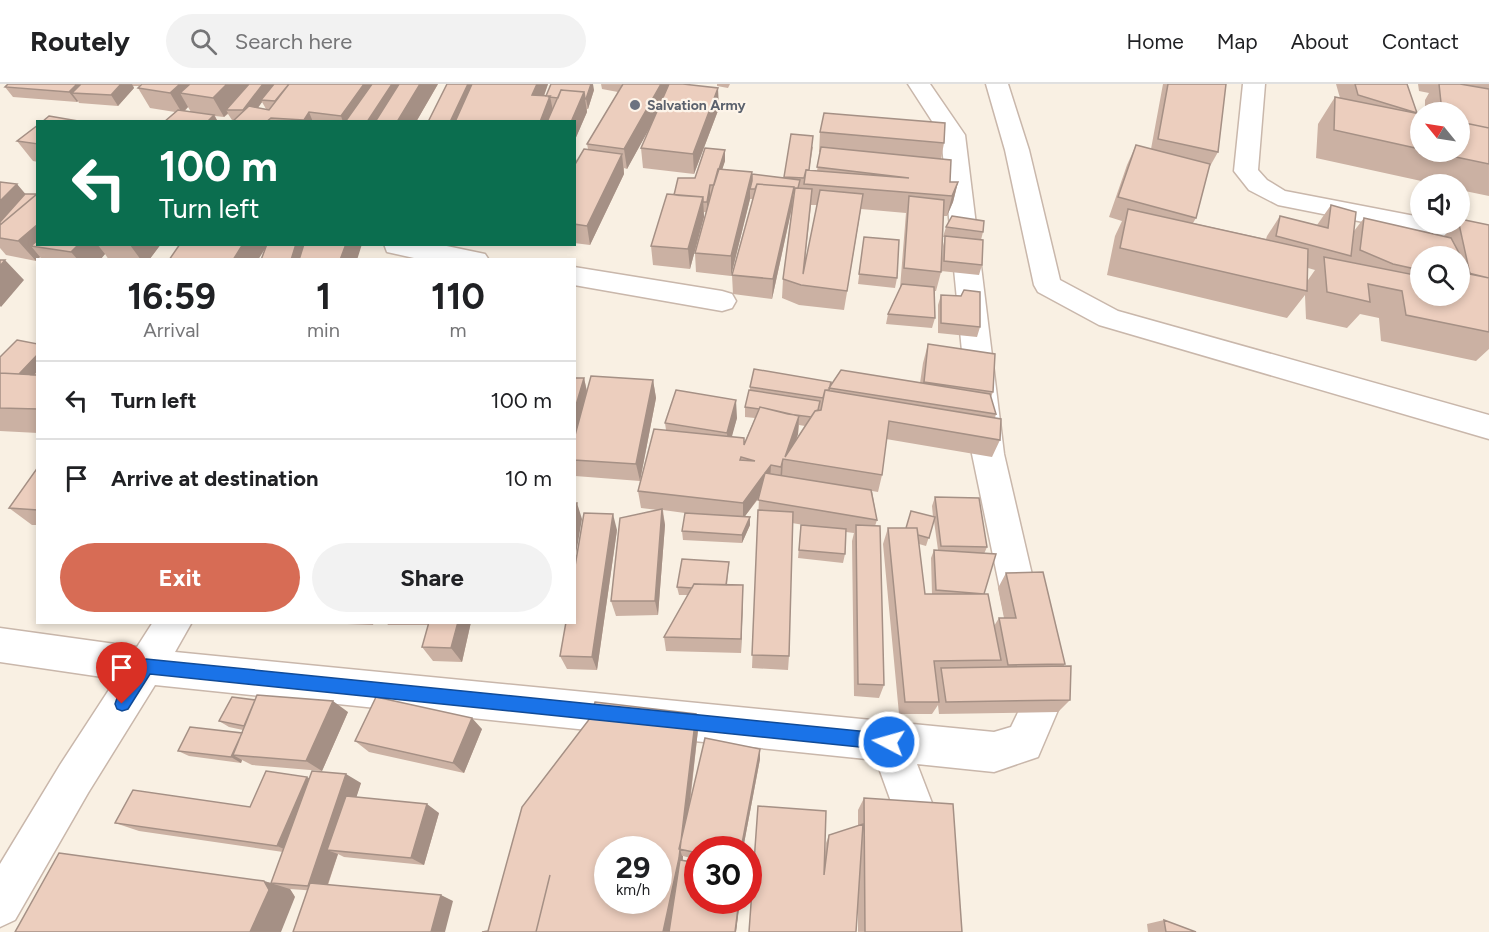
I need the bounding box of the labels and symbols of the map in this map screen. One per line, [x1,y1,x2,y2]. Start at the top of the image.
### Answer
place label: Salvation Army [647,97,746,114]
marker: Salvation Army [628,98,642,112]
north arrow [1410,102,1470,162]
pin [96,642,147,704]
position arrow [857,710,921,774]
speed limit sign: 30 [684,836,762,914]

